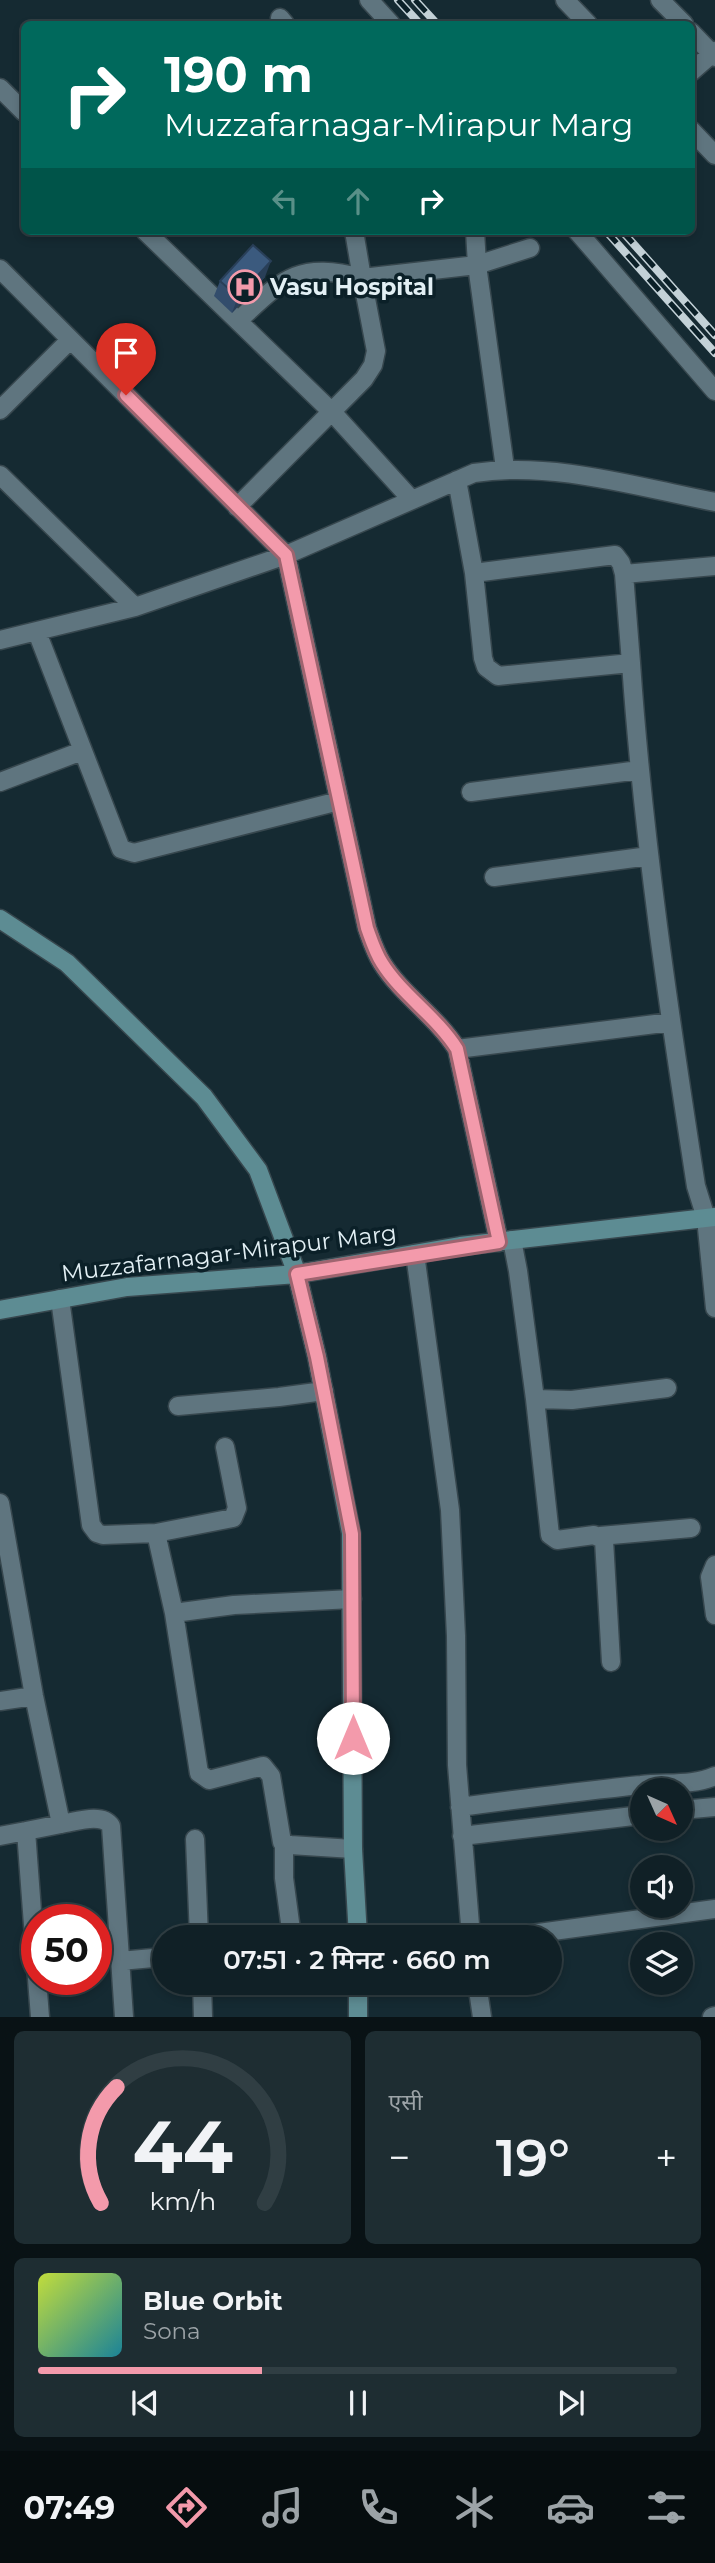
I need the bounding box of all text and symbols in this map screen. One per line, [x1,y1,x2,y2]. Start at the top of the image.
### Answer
text: 190 m [164,45,313,104]
icon: right [49,49,140,140]
text: Muzzafarnagar-Mirapur Marg [164,105,633,144]
icon: left [266,182,304,220]
icon: ahead [339,182,377,220]
icon: right [412,182,450,220]
hospital icon: Vasu Hospital [226,268,264,306]
place label: Vasu Hospital [269,273,434,301]
pin [96,323,156,395]
icon: arrive [107,334,145,372]
street label: Muzzafarnagar-Mirapur Marg [60,1219,398,1287]
position arrow [316,1701,390,1775]
north arrow [630,1778,693,1841]
map controls [630,1778,693,1995]
button: sound [630,1855,693,1918]
speed limit sign: 50 [21,1904,112,1995]
button: layers [630,1932,693,1995]
text: 07:51 · 2 मिनट · 660 m [223,1944,491,1976]
text: एसी [389,2088,423,2116]
text: 44 [132,2104,232,2192]
text: 19° [496,2126,570,2189]
text: − [389,2134,410,2181]
text: + [655,2134,677,2181]
text: km/h [149,2186,216,2216]
text: Blue Orbit [143,2285,282,2317]
text: Sona [143,2317,201,2345]
icon: previous [126,2384,164,2422]
icon: pause [339,2384,377,2422]
icon: next [552,2384,590,2422]
icon: directions [162,2483,211,2532]
icon: music [258,2483,307,2532]
icon: phone [354,2483,403,2532]
icon: climate [450,2483,499,2532]
icon: car [546,2483,595,2532]
icon: filters [642,2483,691,2532]
text: 07:49 [24,2488,115,2527]

